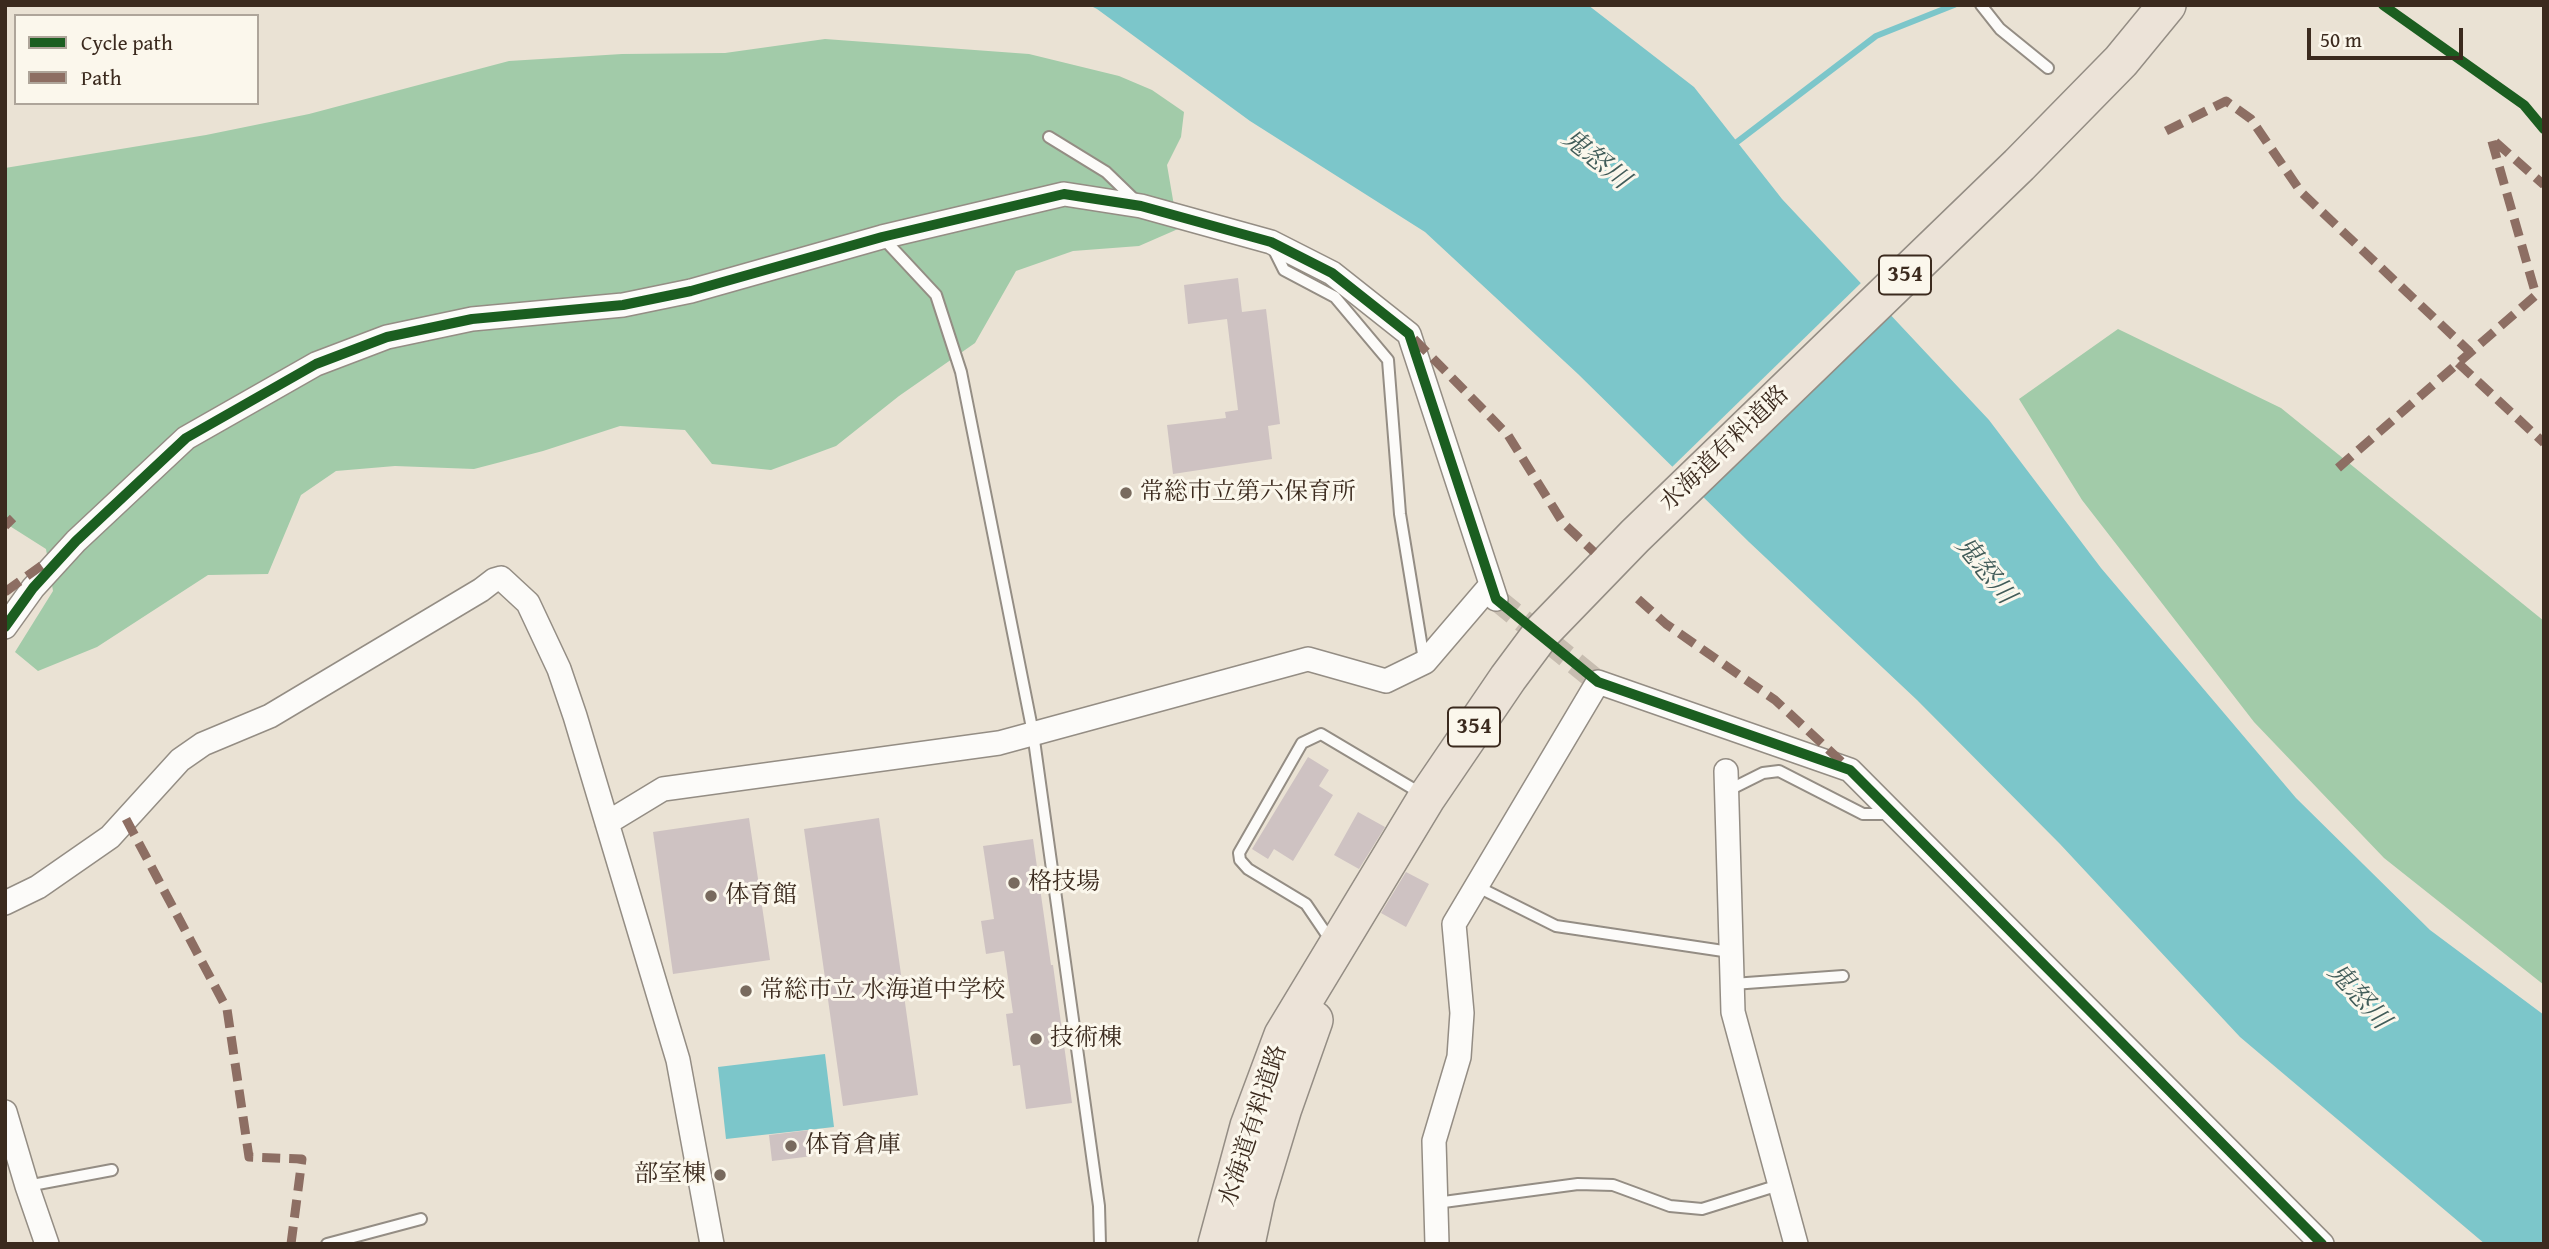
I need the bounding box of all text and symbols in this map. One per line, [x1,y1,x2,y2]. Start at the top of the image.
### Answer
legend [14,14,259,105]
scale bar [2311,14,2467,58]
text: 50 m [2320,24,2362,55]
text: Cycle path [81,27,173,58]
text: Path [81,62,121,93]
water label: 鬼怒川 [1555,123,1635,197]
road number: 354 [1879,256,1931,294]
street label: 水海道有料道路 [1655,380,1795,518]
place label: 常総市立第六保育所 [1140,479,1356,507]
marker: 常総市立第六保育所 [1118,485,1134,501]
water label: 鬼怒川 [1947,531,2021,611]
road number: 354 [1448,708,1500,747]
place label: 格技場 [1028,869,1100,897]
marker: 格技場 [1006,875,1022,891]
place label: 体育館 [725,882,797,910]
marker: 体育館 [703,888,719,904]
water label: 鬼怒川 [2320,958,2396,1036]
place label: 常総市立 水海道中学校 [760,977,1005,1005]
marker: 常総市立 水海道中学校 [738,983,754,999]
place label: 技術棟 [1050,1025,1122,1053]
marker: 技術棟 [1028,1031,1044,1047]
street label: 水海道有料道路 [1214,1042,1294,1210]
place label: 体育倉庫 [805,1132,901,1160]
marker: 体育倉庫 [783,1138,799,1154]
place label: 部室棟 [634,1161,706,1189]
marker: 部室棟 [712,1167,728,1183]

